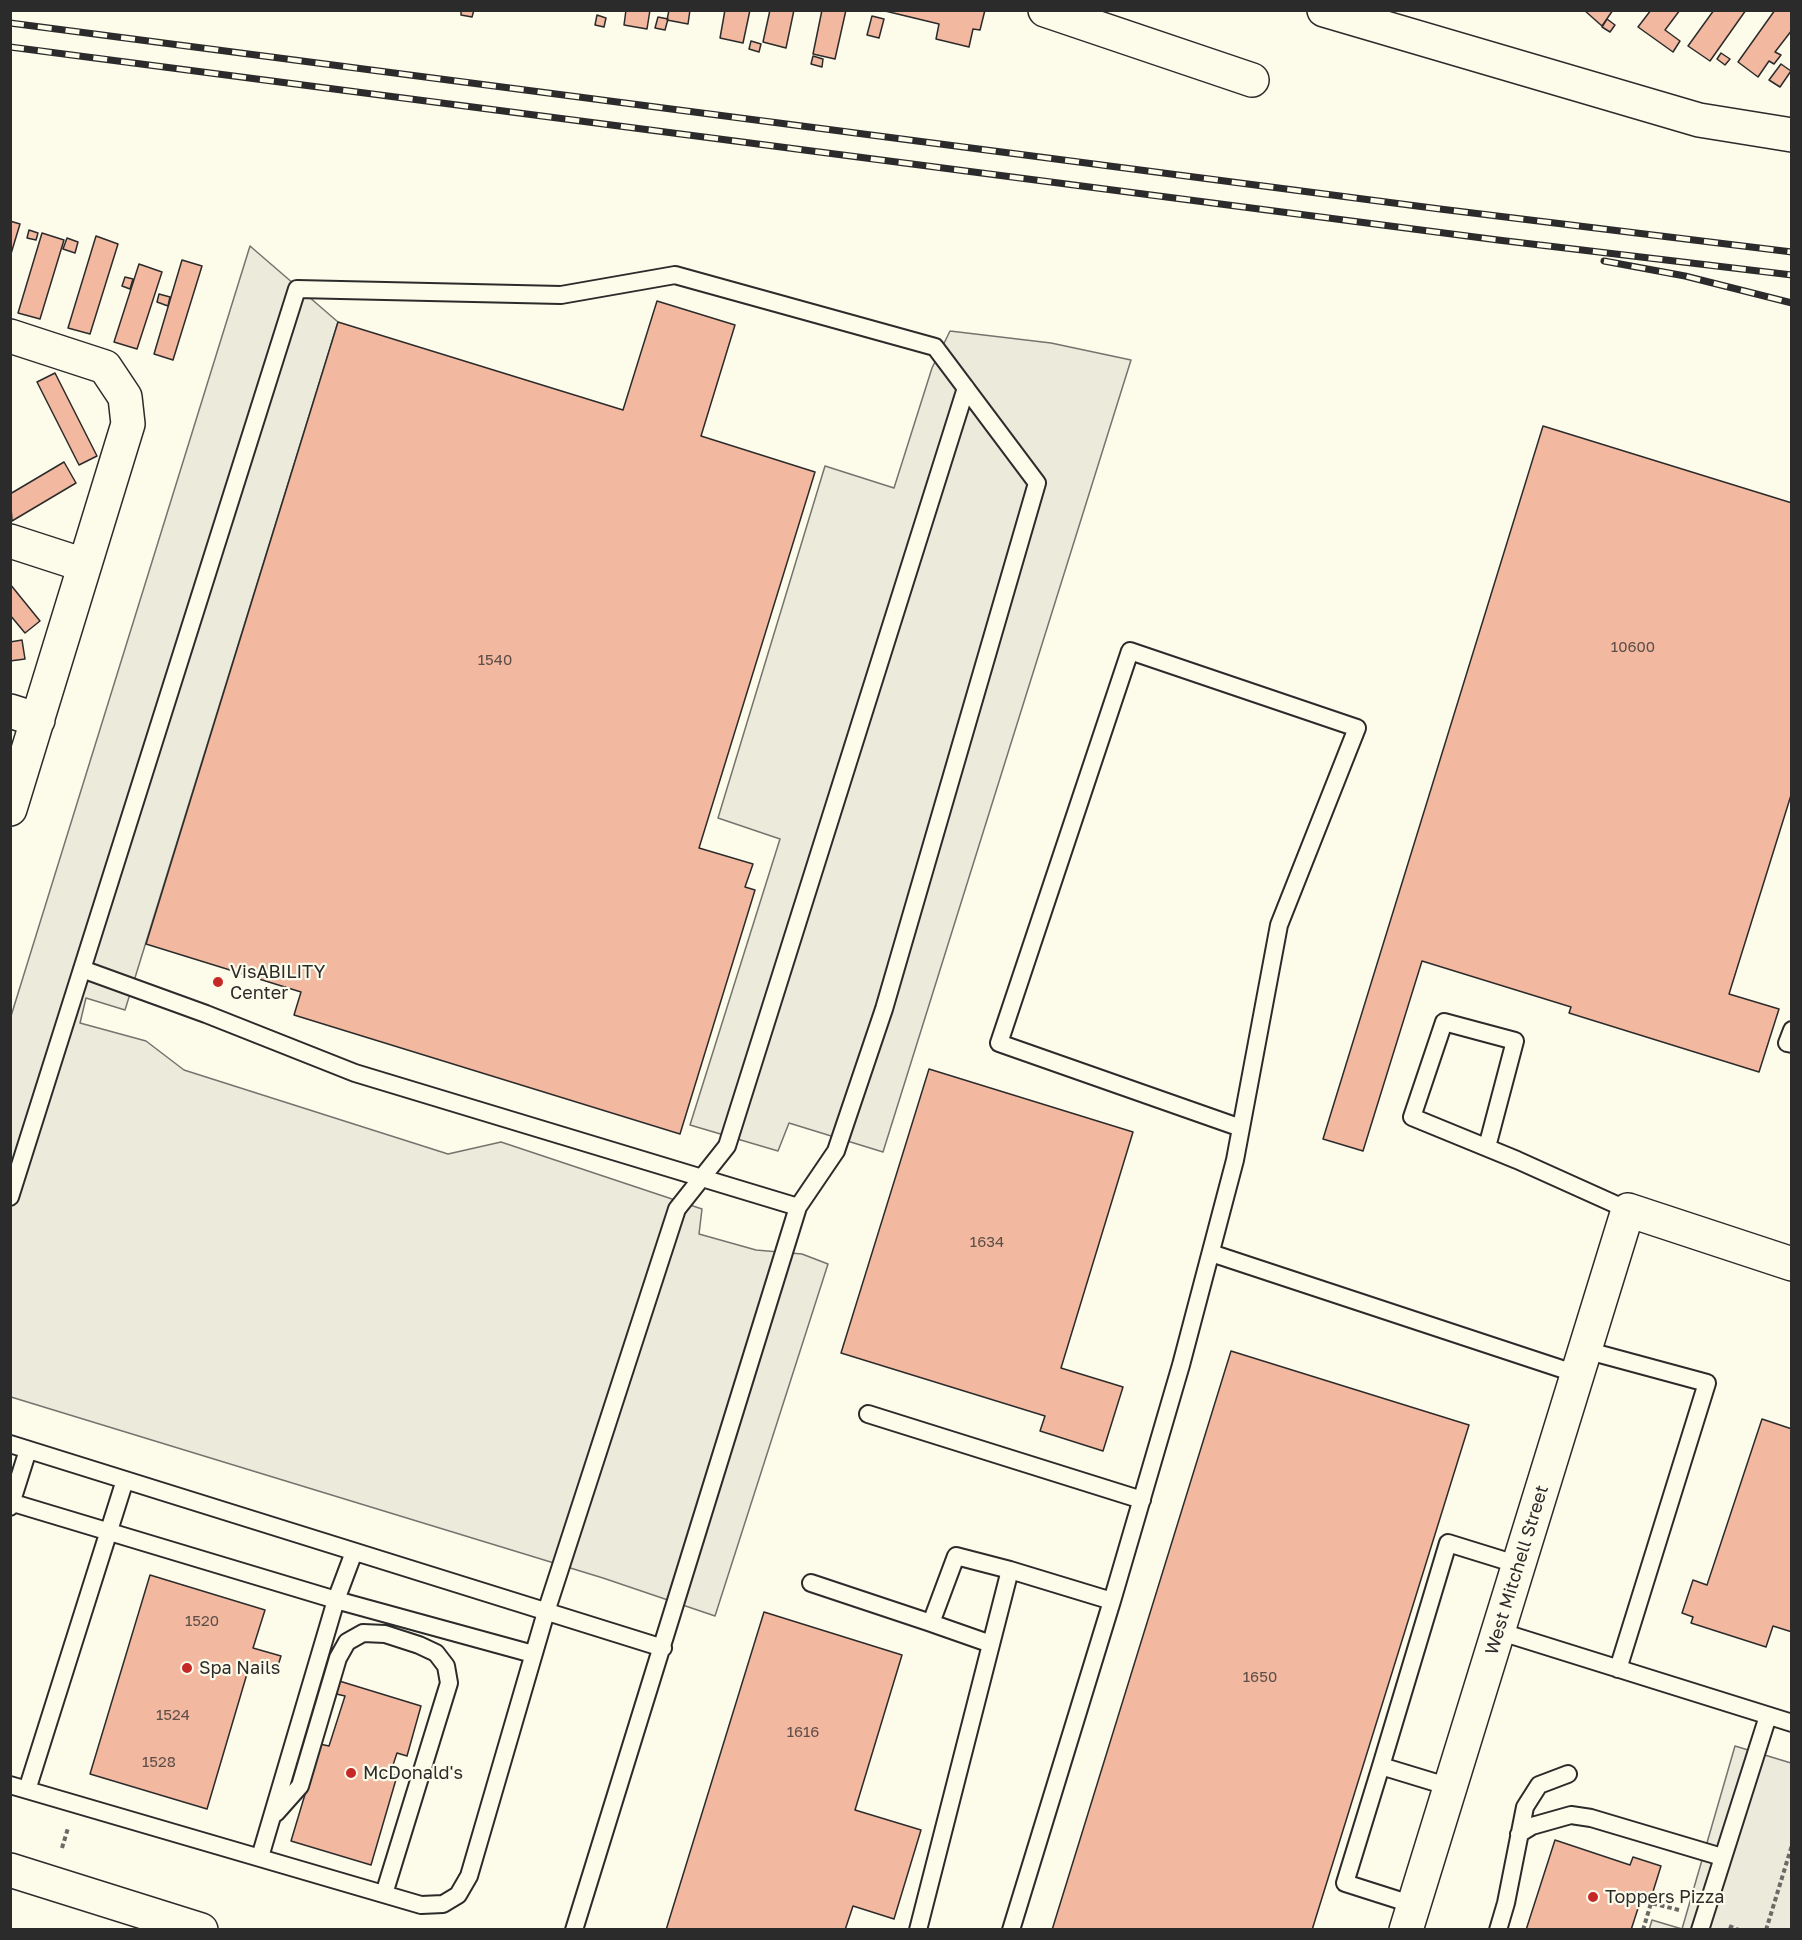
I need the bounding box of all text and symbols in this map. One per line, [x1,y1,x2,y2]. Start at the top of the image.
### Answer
house number: 10600 [1611,638,1655,656]
house number: 1540 [478,651,512,669]
place label: VisABILITY Center [230,961,325,1004]
marker: VisABILITY Center [211,975,225,989]
house number: 1634 [970,1233,1004,1251]
street label: West Mitchell Street [1481,1483,1553,1657]
house number: 1520 [185,1612,219,1630]
place label: Spa Nails [199,1657,280,1679]
marker: Spa Nails [180,1661,194,1675]
house number: 1650 [1243,1668,1277,1686]
house number: 1524 [156,1706,190,1724]
house number: 1616 [787,1723,819,1741]
house number: 1528 [142,1753,176,1771]
place label: McDonald's [363,1762,463,1784]
marker: McDonald's [344,1766,358,1780]
place label: Toppers Pizza [1605,1886,1724,1908]
marker: Toppers Pizza [1586,1890,1600,1904]

